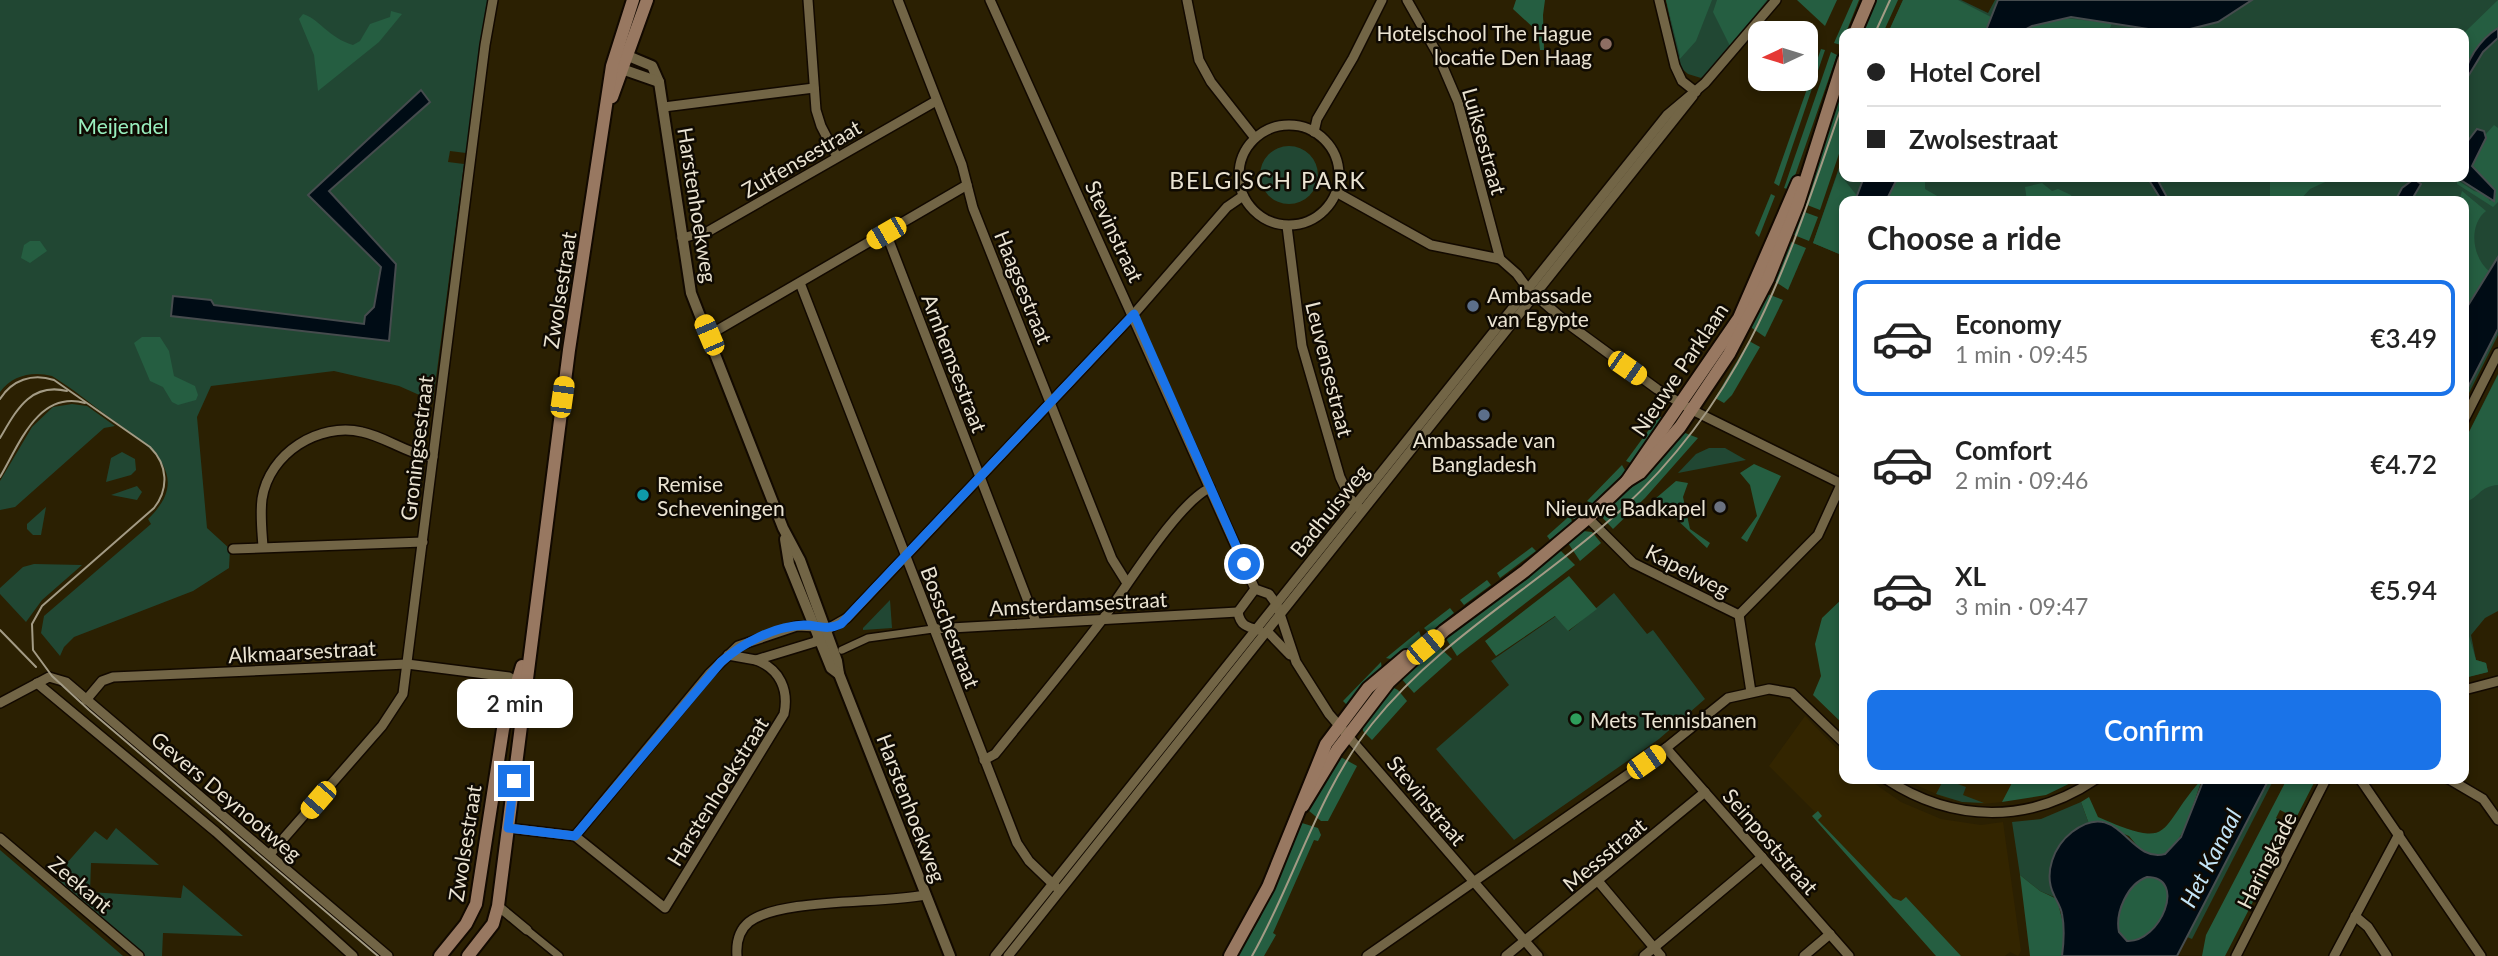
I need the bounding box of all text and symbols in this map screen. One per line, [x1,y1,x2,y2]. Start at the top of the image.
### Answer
place label: Hotelschool The Hague locatie Den Haag [1376,20,1592,69]
north arrow [1748,21,1818,91]
map controls [1748,21,1818,91]
marker: Hotelschool The Hague locatie Den Haag [1598,36,1614,52]
text: Hotel Corel [1909,56,2041,88]
street label: Luiksestraat [1458,85,1512,198]
park label: Meijendel [78,113,168,138]
street label: Zutfensestraat [737,114,865,202]
text: Zwolsestraat [1909,123,2058,155]
street label: Harstenhoekweg [673,126,723,284]
district label: BELGISCH PARK [1169,166,1367,194]
street label: Stevinstraat [1081,176,1150,286]
car [863,213,910,253]
text: Choose a ride [1867,218,2061,257]
street label: Haagsestraat [990,227,1058,348]
street label: Zwolsestraat [537,229,581,350]
place label: Ambassade van Egypte [1487,282,1592,331]
street label: Arnhemsestraat [917,290,993,436]
marker: Ambassade van Egypte [1465,298,1481,314]
street label: Nieuwe Parklaan [1625,298,1733,440]
street label: Leuvensestraat [1301,299,1359,440]
icon: car [1871,307,1934,370]
text: Economy [1955,308,2061,340]
car [692,312,727,358]
text: €3.49 [2371,322,2437,354]
text: 1 min · 09:45 [1955,340,2088,368]
car [1604,347,1651,389]
street label: Groningsestraat [395,373,437,522]
car [549,375,576,419]
marker: Ambassade van Bangladesh [1476,407,1492,423]
place label: Ambassade van Bangladesh [1413,427,1555,476]
icon: car [1871,433,1934,496]
text: Comfort [1955,434,2052,466]
text: €4.72 [2371,448,2437,480]
street label: Badhuisweg [1284,459,1374,561]
text: 2 min · 09:46 [1955,466,2088,494]
place label: Remise Scheveningen [657,471,785,520]
marker: Remise Scheveningen [635,487,651,503]
place label: Nieuwe Badkapel [1545,495,1706,520]
marker: Nieuwe Badkapel [1712,499,1728,515]
street label: Kapelweg [1642,538,1734,602]
route start [1228,548,1260,580]
icon: car [1871,559,1934,622]
text: XL [1955,560,1986,592]
street label: Bosschestraat [916,562,986,692]
text: €5.94 [2371,574,2437,606]
street label: Amsterdamsestraat [988,586,1168,620]
text: 3 min · 09:47 [1955,592,2088,620]
car [1403,625,1448,669]
street label: Alkmaarsestraat [227,635,377,667]
callout: 2 min [456,680,572,728]
text: 2 min [487,689,543,717]
button: Confirm [1867,690,2441,770]
place label: Mets Tennisbanen [1590,707,1757,732]
marker: Mets Tennisbanen [1568,711,1584,727]
street label: Harstenhoekstraat [661,712,773,870]
street label: Gevers Deynootweg [147,726,307,866]
street label: Harstenhoekweg [872,730,952,886]
car [1623,741,1670,783]
street label: Stevinstraat [1382,750,1472,850]
route end [498,765,530,797]
car [297,777,340,823]
street label: Zwolsestraat [442,782,486,903]
street label: Seinpoststraat [1718,783,1824,899]
water label: Het Kanaal [2173,804,2247,912]
street label: Haringkade [2231,807,2301,913]
street label: Messstraat [1557,812,1651,896]
street label: Zeekant [44,850,118,918]

